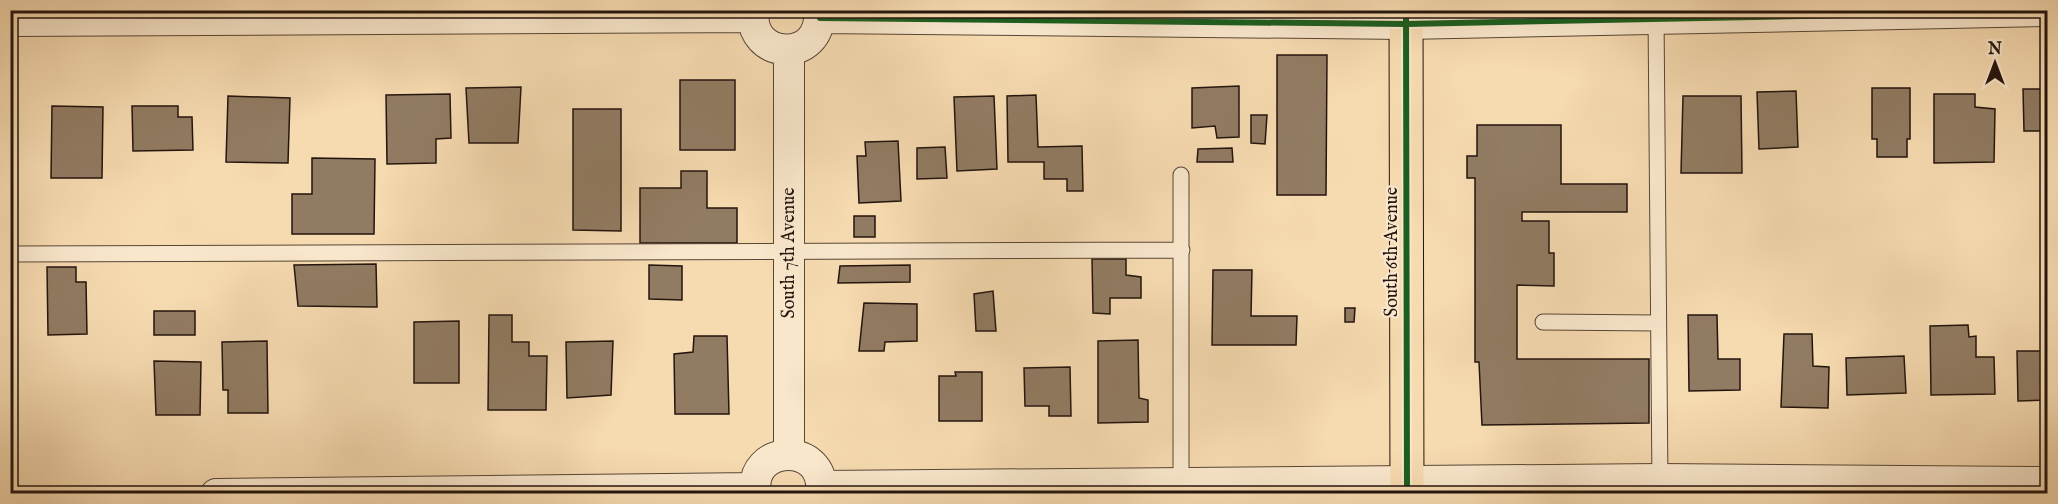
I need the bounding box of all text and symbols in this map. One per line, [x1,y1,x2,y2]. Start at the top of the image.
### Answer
north arrow [1965,33,2025,93]
text: N [1987,40,2002,60]
street label: South 6th Avenue [1381,187,1404,317]
street label: South 7th Avenue [778,188,801,319]

